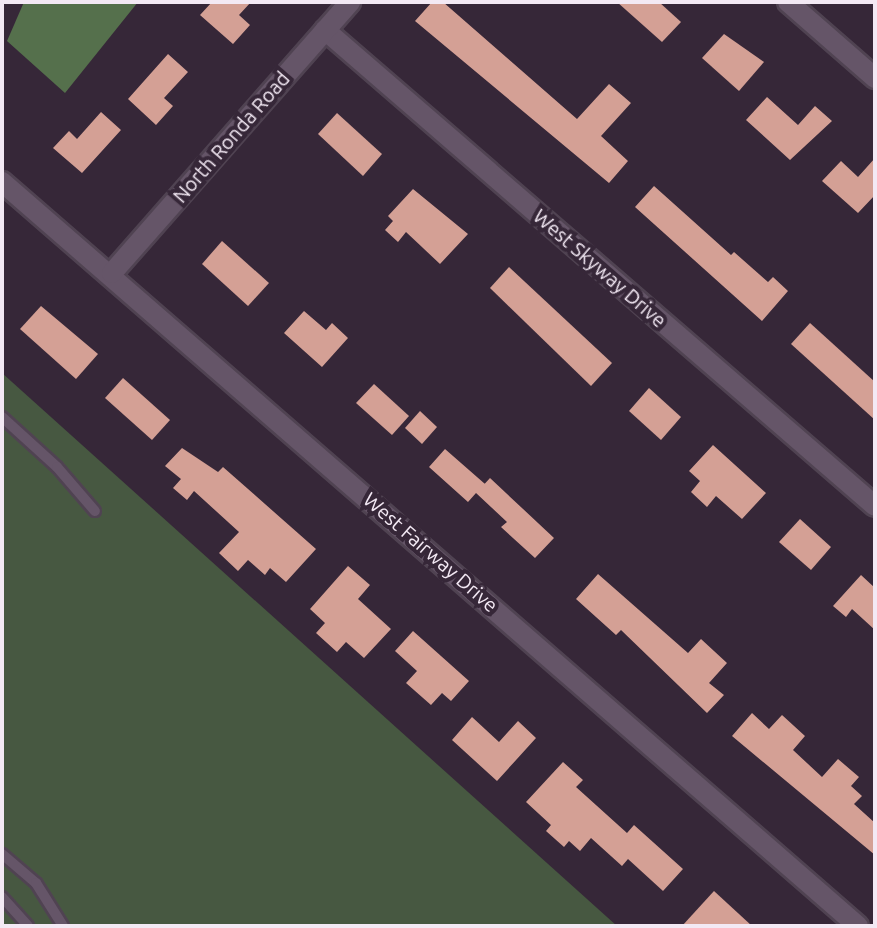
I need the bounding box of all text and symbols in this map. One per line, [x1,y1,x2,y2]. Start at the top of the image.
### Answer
street label: North Ronda Road [168,67,294,207]
street label: West Skyway Drive [529,204,671,332]
street label: West Fairway Drive [359,487,503,617]

